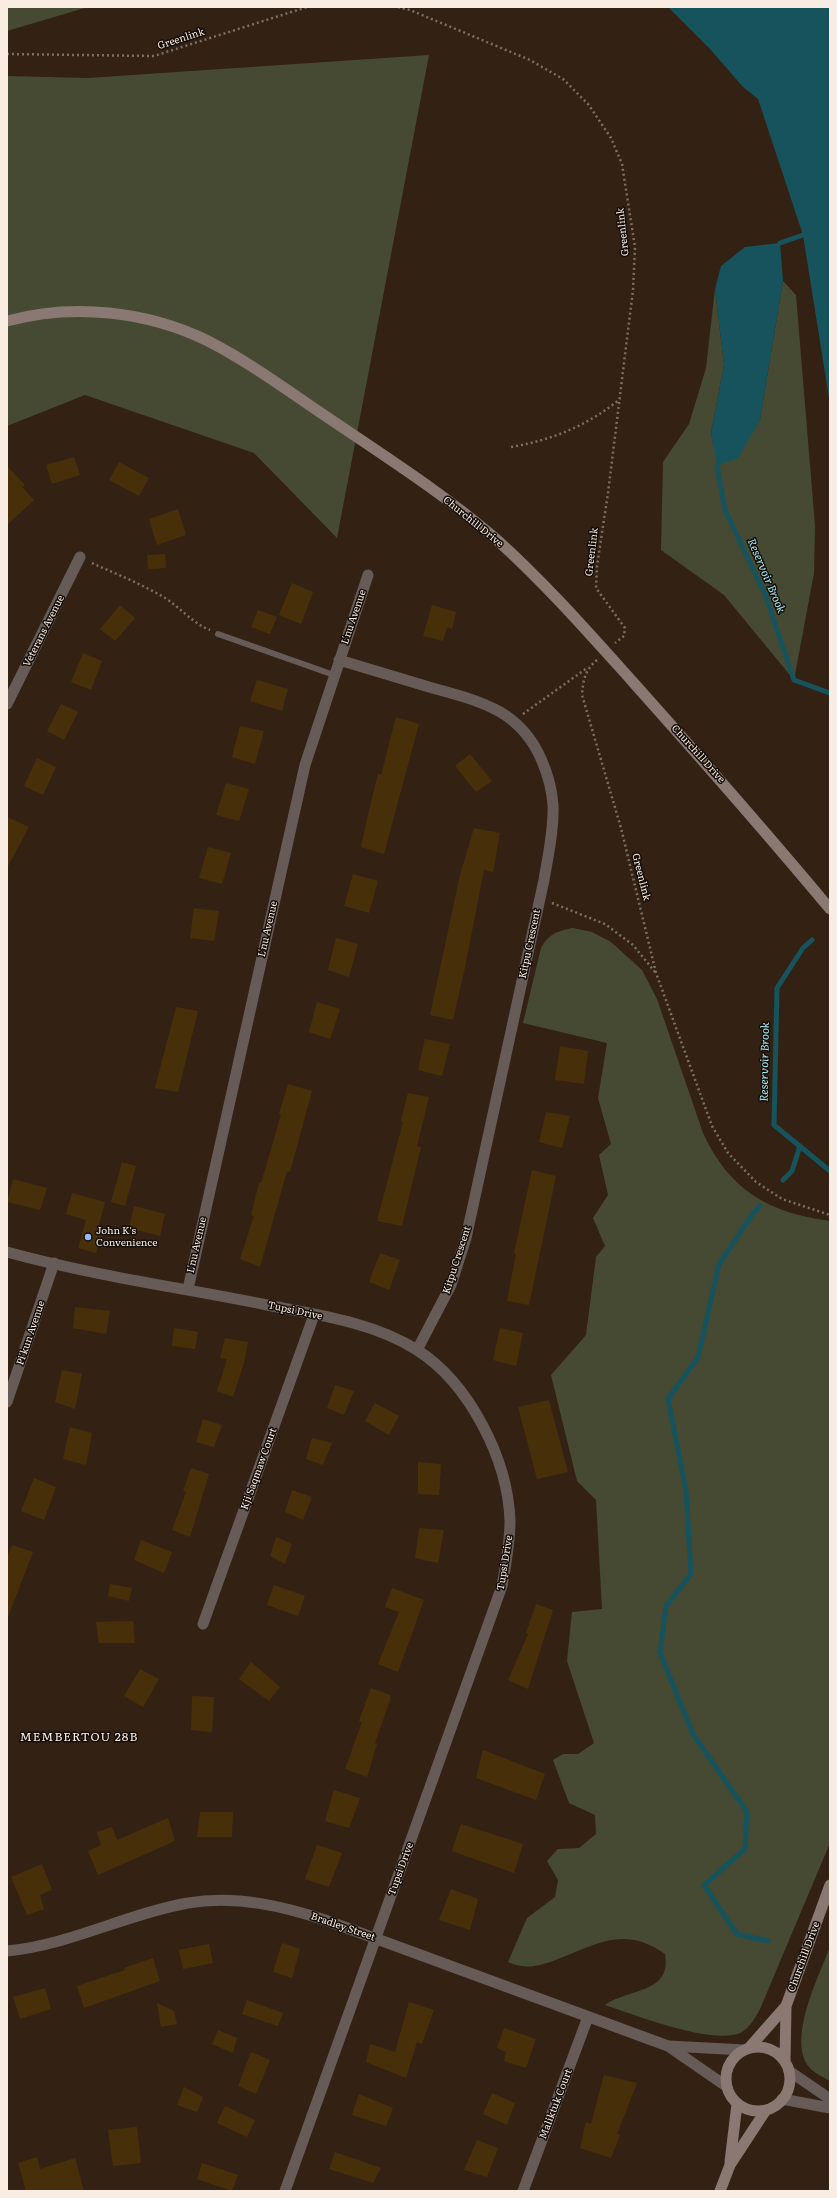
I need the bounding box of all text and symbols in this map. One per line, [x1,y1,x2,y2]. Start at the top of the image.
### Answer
street label: Greenlink [156,26,206,52]
street label: Greenlink [615,207,631,257]
street label: Churchill Drive [440,494,506,550]
street label: Greenlink [583,527,601,577]
water label: Reservoir Brook [744,537,788,615]
street label: L'nu Avenue [339,588,369,646]
street label: Veterans Avenue [21,593,67,669]
street label: Churchill Drive [669,722,727,786]
street label: Greenlink [629,852,653,902]
street label: L'nu Avenue [256,900,280,958]
street label: Kitpu Crescent [517,908,543,980]
water label: Reservoir Brook [758,1022,772,1102]
street label: L'nu Avenue [185,1216,209,1274]
place label: John K's Convenience [96,1225,157,1248]
street label: Kitpu Crescent [440,1225,474,1295]
marker: John K's Convenience [83,1232,93,1242]
street label: Pi'kun Avenue [14,1299,48,1367]
street label: Tupsi Drive [267,1299,323,1323]
street label: Kji Saqmaw Court [239,1426,279,1512]
street label: Tupsi Drive [495,1535,515,1591]
district label: MEMBERTOU 28B [20,1730,138,1744]
street label: Tupsi Drive [386,1841,416,1897]
street label: Bradley Street [309,1910,377,1944]
street label: Churchill Drive [786,1920,822,1994]
street label: Maliktuk Court [537,2067,575,2141]

